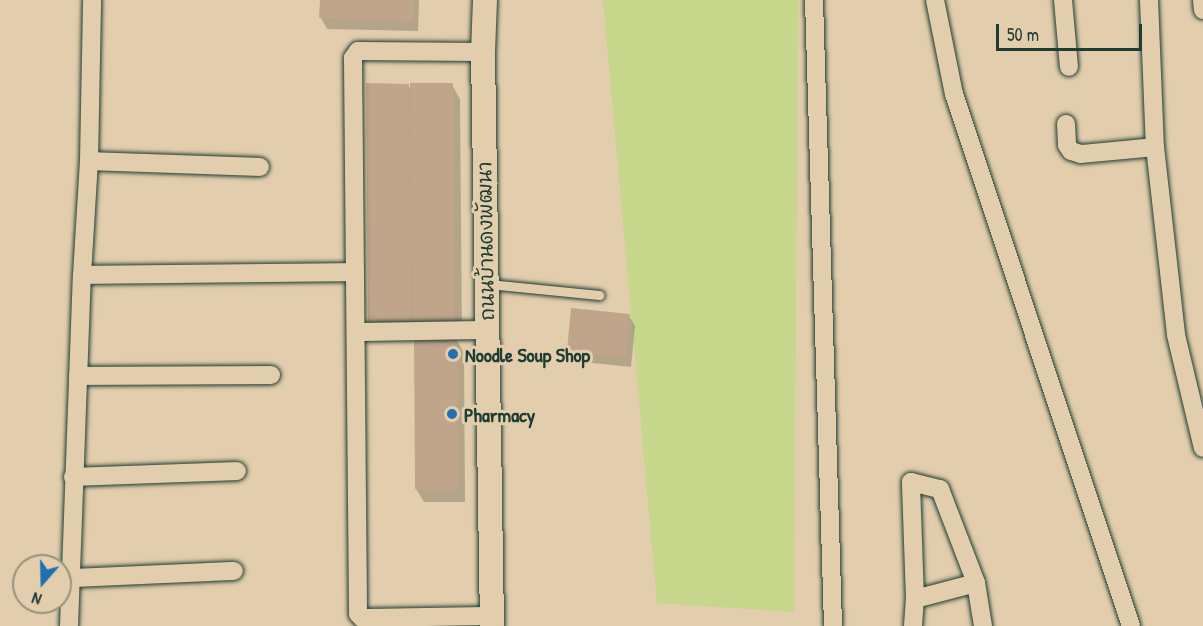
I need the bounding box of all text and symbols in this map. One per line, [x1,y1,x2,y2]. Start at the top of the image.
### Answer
scale bar [999,12,1144,50]
text: 50 m [1007,22,1039,47]
street label: ถนนบ้านดงพัฒนา [472,161,498,321]
place label: Noodle Soup Shop [465,342,590,366]
marker: Noodle Soup Shop [446,347,460,361]
place label: Pharmacy [464,402,535,426]
marker: Pharmacy [445,407,459,421]
north arrow [12,554,72,614]
text: N [29,587,44,611]

